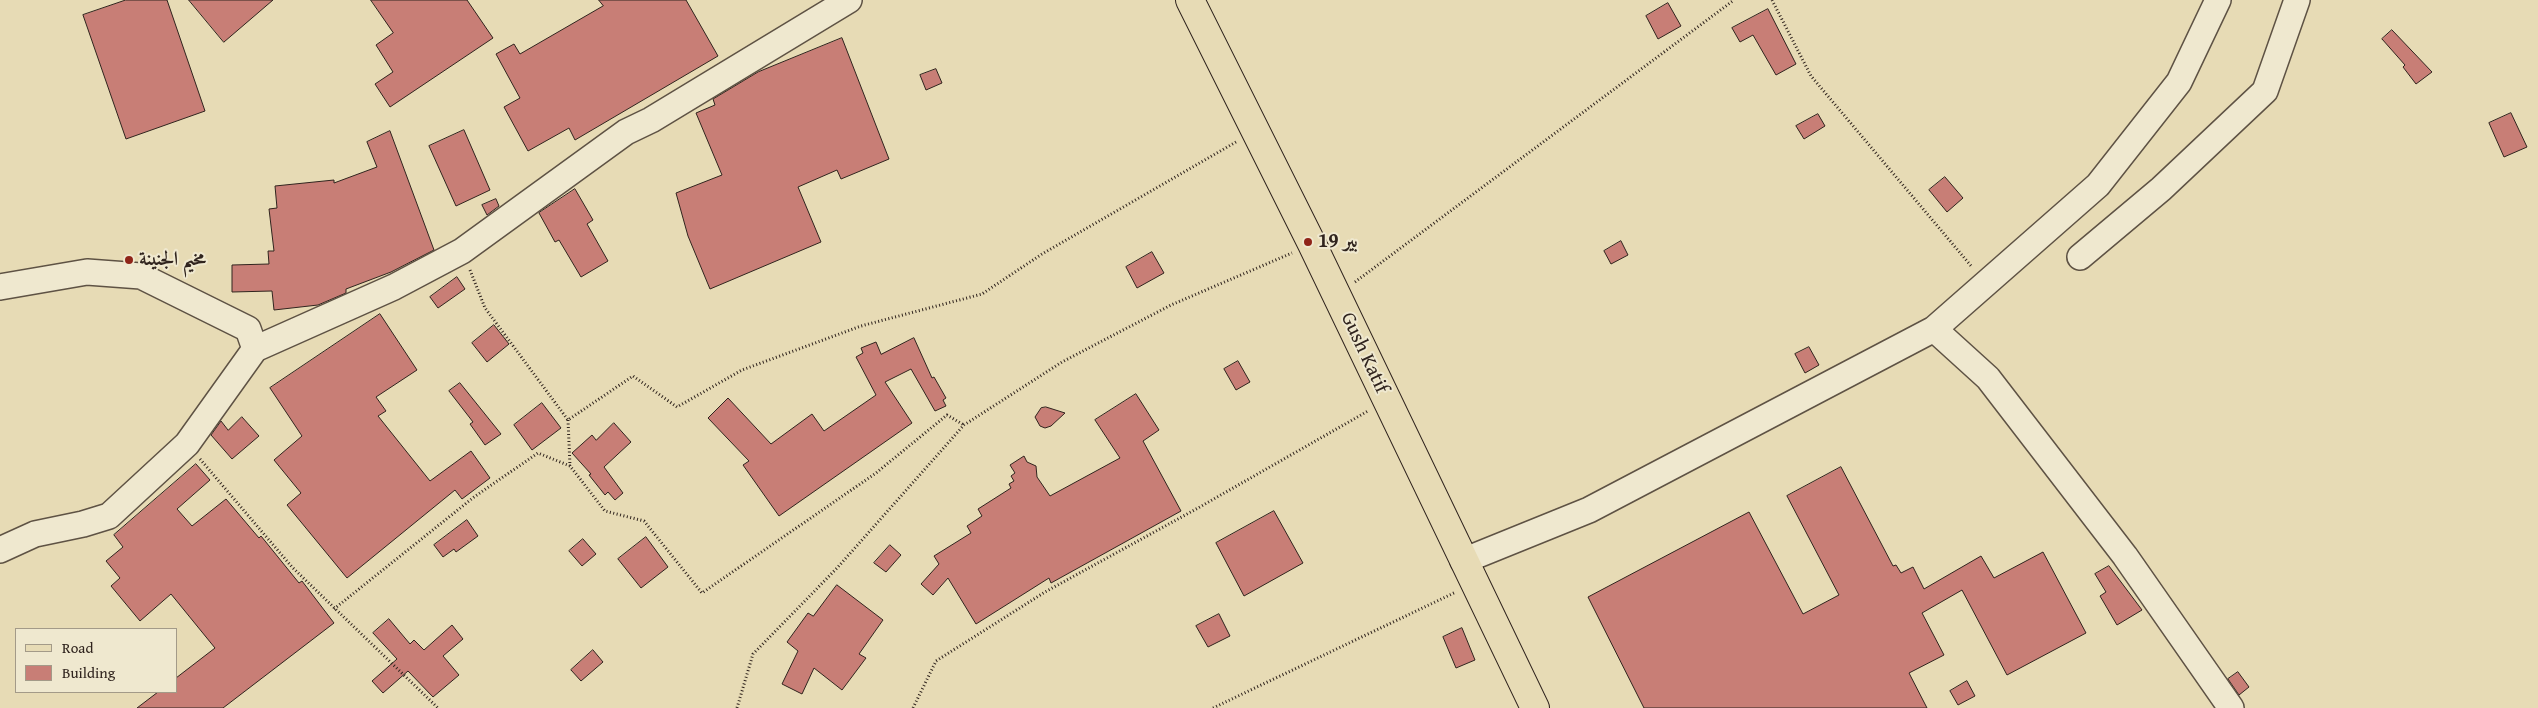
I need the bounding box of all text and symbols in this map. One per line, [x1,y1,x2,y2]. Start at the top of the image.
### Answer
place label: بير 19 [1318,230,1358,254]
marker: بير 19 [1302,236,1314,248]
place label: مخيم الجنينة [139,248,206,272]
marker: مخيم الجنينة [123,254,135,266]
street label: Gush Katif [1335,309,1393,397]
legend [15,628,178,693]
text: Road [62,637,93,658]
text: Building [62,662,115,683]

